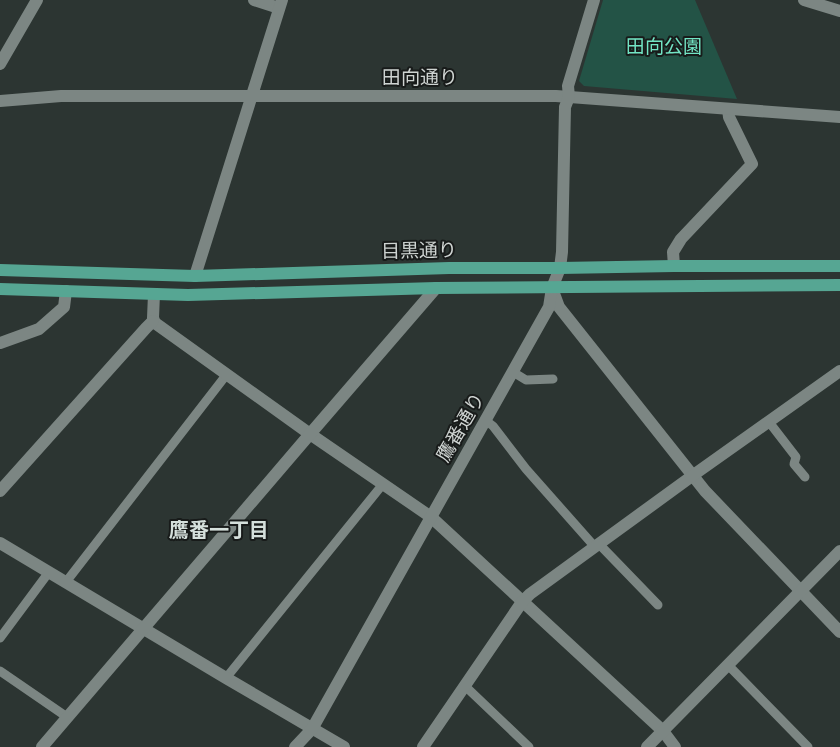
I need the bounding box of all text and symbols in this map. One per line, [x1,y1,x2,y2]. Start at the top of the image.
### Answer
park label: 田向公園 [626,34,702,59]
street label: 田向通り [382,65,458,90]
street label: 目黒通り [381,237,457,264]
street label: 鷹番通り [431,388,490,466]
district label: 鷹番一丁目 [169,517,269,543]

